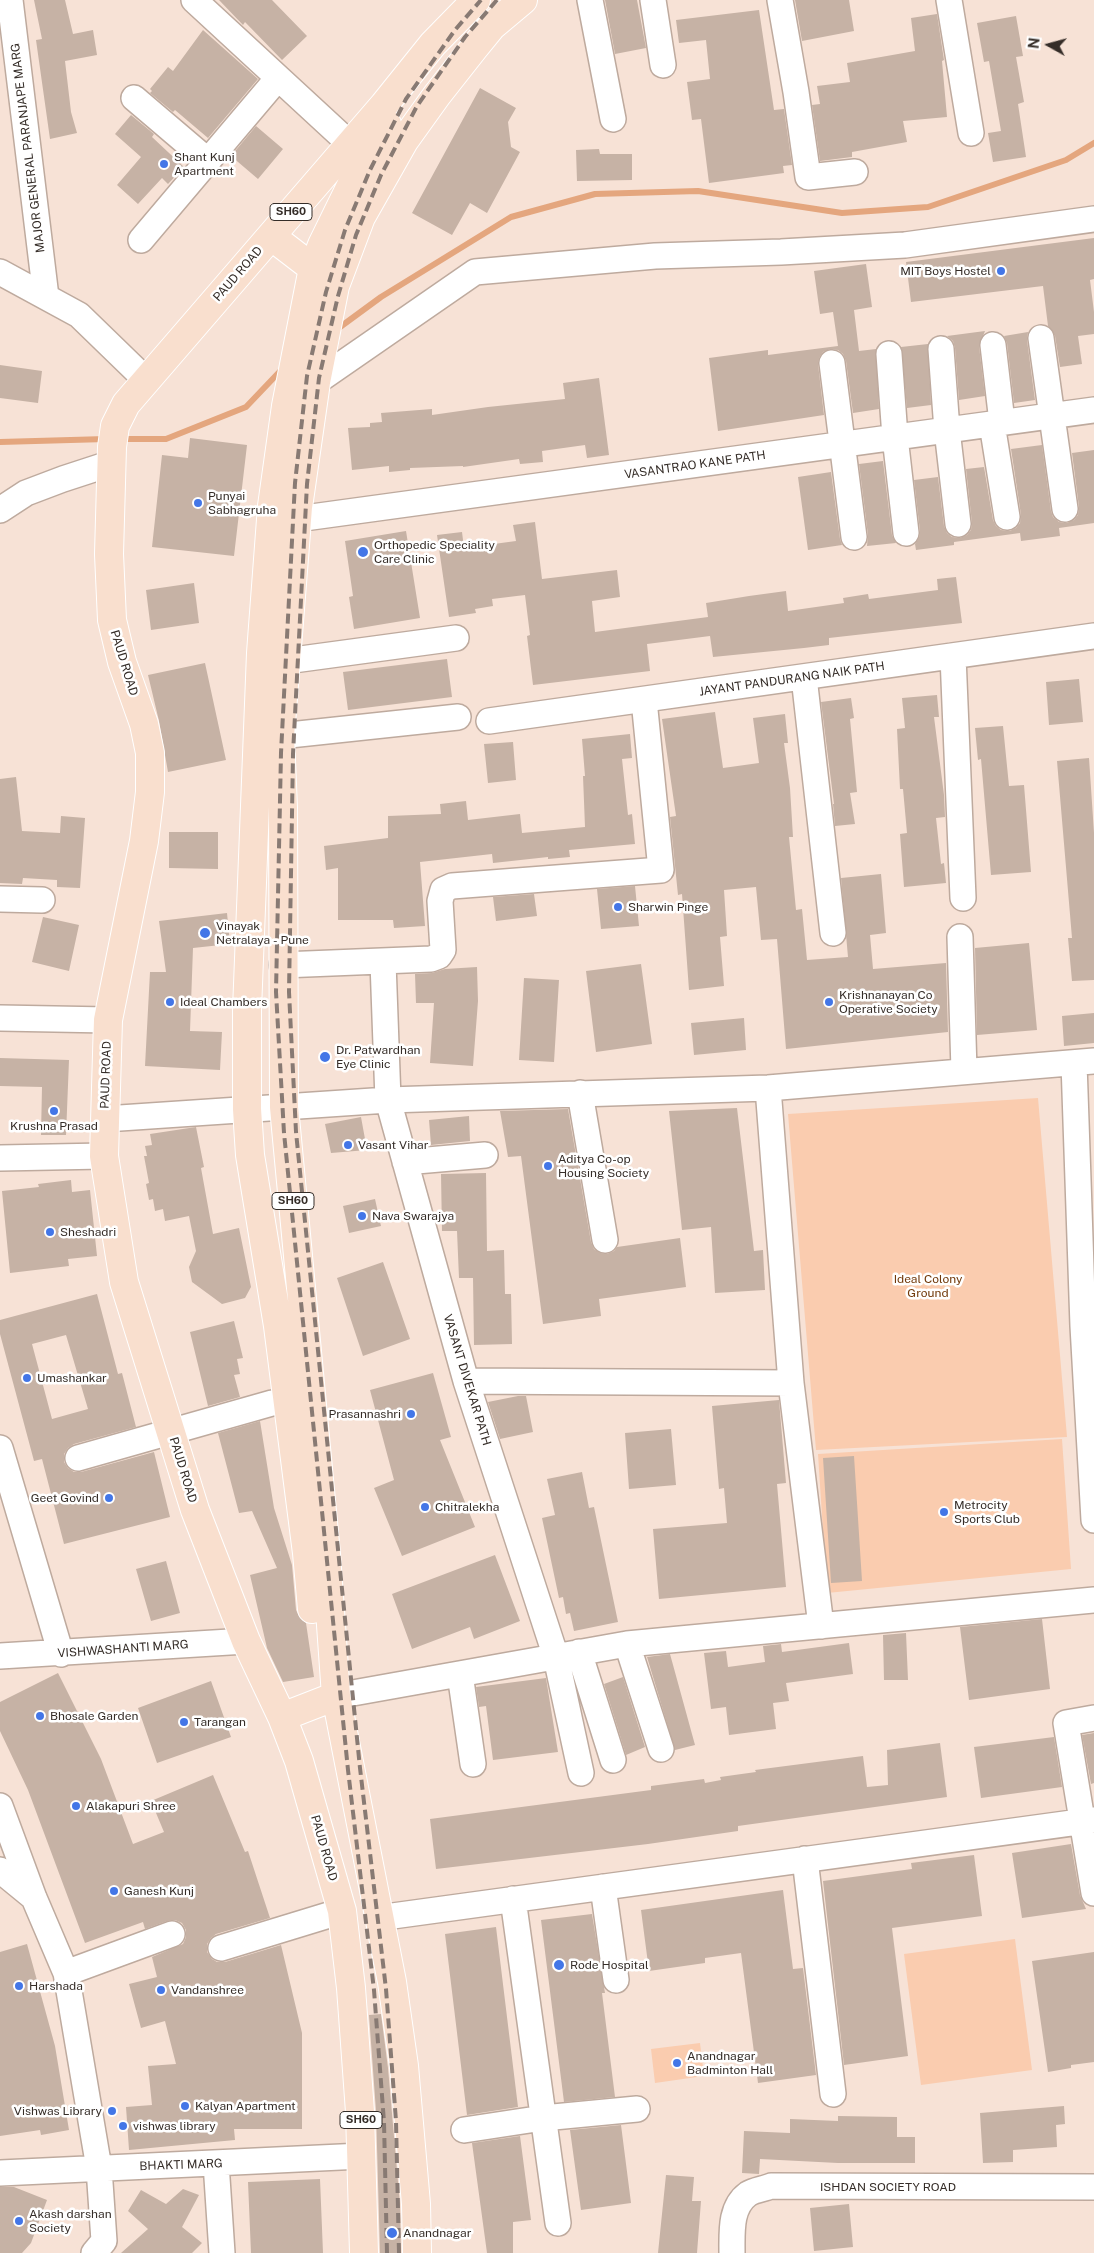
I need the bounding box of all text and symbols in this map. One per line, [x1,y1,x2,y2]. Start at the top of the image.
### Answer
north arrow [1024,20,1074,70]
text: N [1026,37,1043,50]
street label: MAJOR GENERAL PARANJAPE MARG [8,42,48,254]
place label: Shant Kunj Apartment [174,150,235,178]
marker: Shant Kunj Apartment [158,158,170,170]
road number: SH60 [270,203,312,220]
street label: PAUD ROAD [210,244,266,304]
place label: MIT Boys Hostel [900,264,991,278]
marker: MIT Boys Hostel [995,265,1007,277]
street label: VASANTRAO KANE PATH [623,448,767,482]
place label: Punyai Sabhagruha [208,489,276,517]
marker: Punyai Sabhagruha [192,497,204,509]
place label: Orthopedic Speciality Care Clinic [374,538,495,566]
marker: Orthopedic Speciality Care Clinic [356,545,370,559]
street label: PAUD ROAD [107,628,141,698]
street label: JAYANT PANDURANG NAIK PATH [698,659,886,699]
place label: Sharwin Pinge [628,900,708,914]
marker: Sharwin Pinge [612,901,624,913]
place label: Vinayak Netralaya - Pune [216,919,309,947]
marker: Vinayak Netralaya - Pune [198,926,212,940]
place label: Krishnanayan Co Operative Society [839,988,938,1016]
place label: Ideal Chambers [180,995,267,1009]
marker: Ideal Chambers [164,996,176,1008]
marker: Krishnanayan Co Operative Society [823,996,835,1008]
street label: PAUD ROAD [98,1041,114,1109]
place label: Dr. Patwardhan Eye Clinic [336,1043,420,1071]
marker: Dr. Patwardhan Eye Clinic [318,1050,332,1064]
marker: Krushna Prasad [48,1105,60,1117]
place label: Krushna Prasad [10,1119,98,1133]
place label: Vasant Vihar [358,1138,428,1152]
marker: Vasant Vihar [342,1139,354,1151]
place label: Aditya Co-op Housing Society [558,1152,649,1180]
marker: Aditya Co-op Housing Society [542,1160,554,1172]
road number: SH60 [272,1192,314,1210]
place label: Nava Swarajya [372,1209,454,1223]
marker: Nava Swarajya [356,1210,368,1222]
place label: Sheshadri [60,1225,116,1239]
marker: Sheshadri [44,1226,56,1238]
park label: Ideal Colony Ground [894,1272,962,1300]
street label: VASANT DIVEKAR PATH [440,1313,494,1447]
place label: Umashankar [37,1371,107,1385]
marker: Umashankar [21,1372,33,1384]
place label: Prasannashri [329,1407,401,1421]
marker: Prasannashri [405,1408,417,1420]
street label: PAUD ROAD [166,1435,200,1505]
place label: Geet Govind [31,1491,99,1505]
marker: Geet Govind [103,1492,115,1504]
place label: Metrocity Sports Club [954,1498,1020,1526]
place label: Chitralekha [435,1500,499,1514]
marker: Chitralekha [419,1501,431,1513]
marker: Metrocity Sports Club [938,1506,950,1518]
street label: VISHWASHANTI MARG [57,1637,189,1661]
place label: Bhosale Garden [50,1709,138,1723]
marker: Bhosale Garden [34,1710,46,1722]
place label: Tarangan [194,1715,246,1729]
marker: Tarangan [178,1716,190,1728]
place label: Alakapuri Shree [86,1799,176,1813]
marker: Alakapuri Shree [70,1800,82,1812]
street label: PAUD ROAD [308,1813,340,1883]
place label: Ganesh Kunj [124,1884,194,1898]
marker: Ganesh Kunj [108,1885,120,1897]
marker: Rode Hospital [552,1958,566,1972]
place label: Rode Hospital [570,1958,649,1972]
place label: Harshada [29,1979,83,1993]
marker: Harshada [13,1980,25,1992]
place label: Vandanshree [171,1983,244,1997]
marker: Vandanshree [155,1984,167,1996]
place label: Anandnagar Badminton Hall [687,2049,773,2077]
marker: Anandnagar Badminton Hall [671,2057,683,2069]
place label: Kalyan Apartment [195,2099,296,2113]
marker: Kalyan Apartment [179,2100,191,2112]
place label: Vishwas Library [14,2104,102,2118]
marker: Vishwas Library [106,2105,118,2117]
road number: SH60 [340,2112,382,2128]
place label: vishwas library [133,2119,216,2133]
marker: vishwas library [117,2120,129,2132]
street label: BHAKTI MARG [139,2156,223,2174]
street label: ISHDAN SOCIETY ROAD [820,2180,956,2194]
place label: Akash darshan Society [29,2207,112,2235]
marker: Akash darshan Society [13,2215,25,2227]
marker: Anandnagar [385,2226,399,2240]
place label: Anandnagar [403,2226,471,2240]

